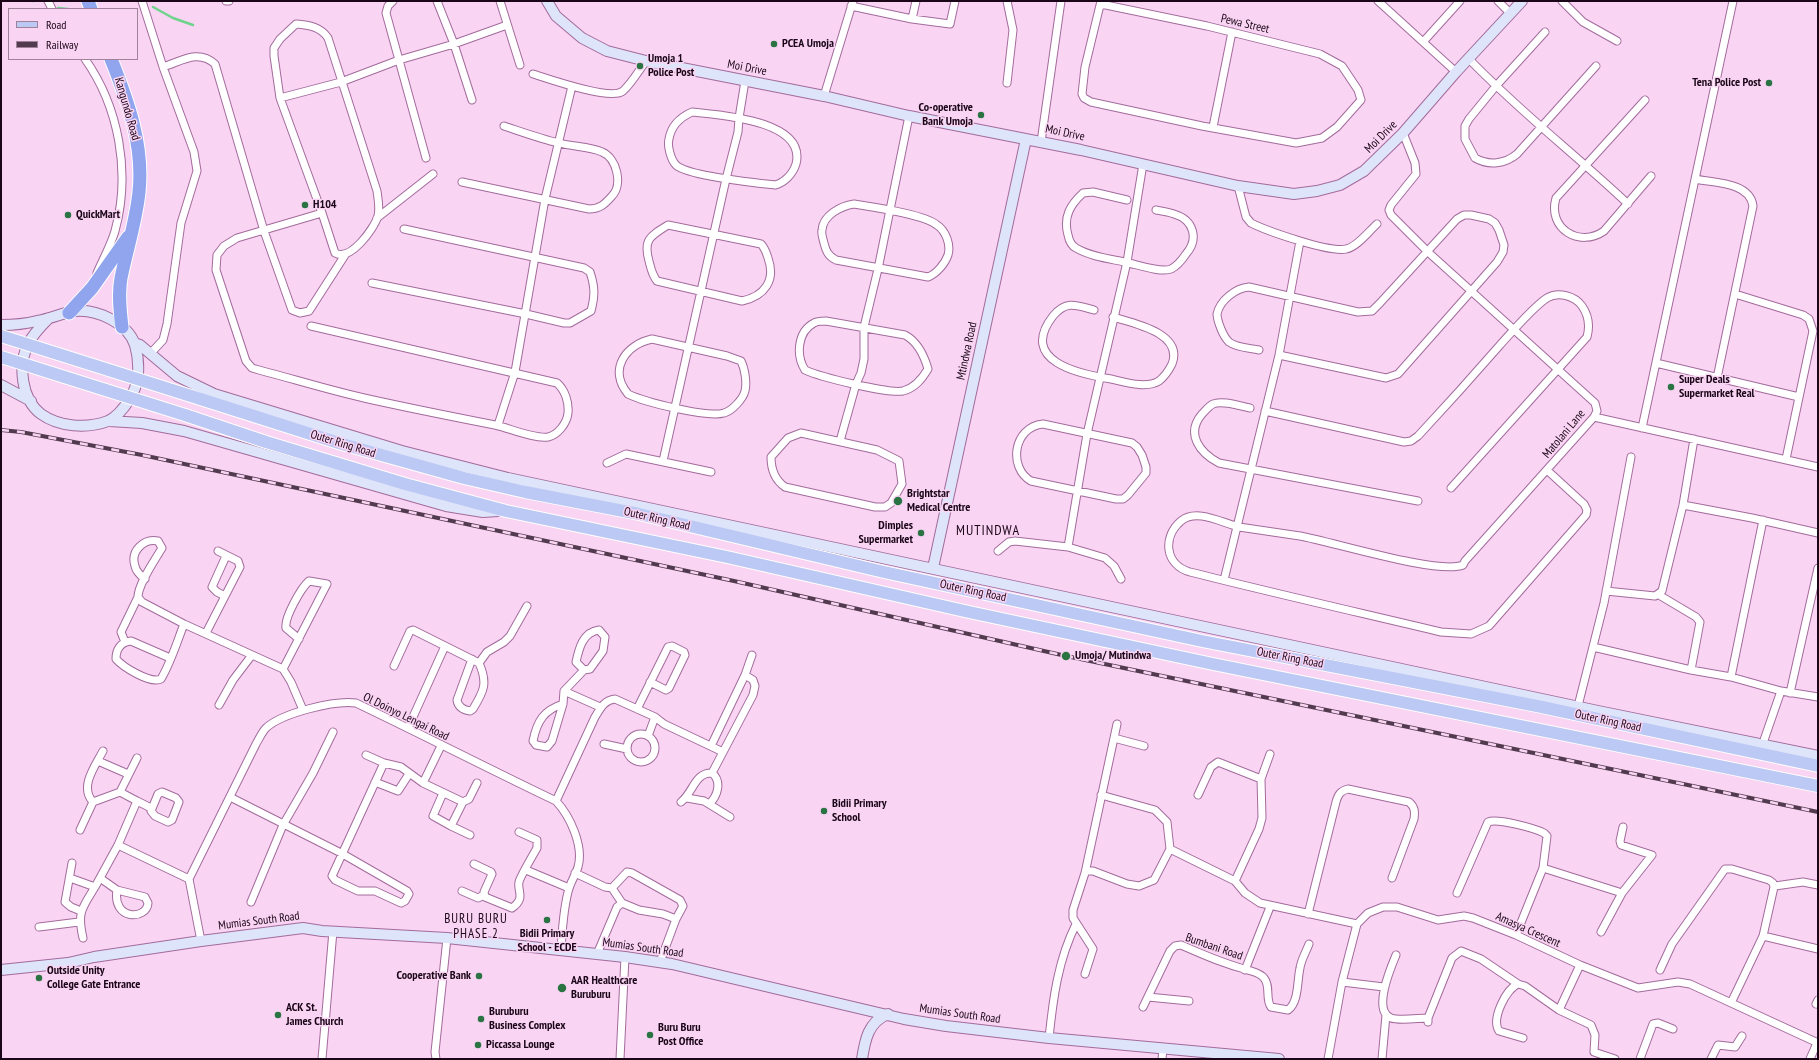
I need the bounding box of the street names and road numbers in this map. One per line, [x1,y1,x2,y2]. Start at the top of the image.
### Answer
street label: Pewa Street [1219,11,1271,37]
street label: Moi Drive [726,57,768,79]
street label: Kangundo Road [111,76,143,142]
street label: Moi Drive [1362,118,1400,156]
street label: Moi Drive [1044,122,1086,144]
street label: Mtindwa Road [954,321,980,381]
street label: Matolani Lane [1540,407,1588,461]
street label: Outer Ring Road [309,427,377,461]
street label: Outer Ring Road [622,504,692,534]
street label: Outer Ring Road [938,577,1008,605]
street label: Outer Ring Road [1255,644,1325,672]
street label: Ol Doinyo Lengai Road [361,690,451,744]
street label: Outer Ring Road [1573,707,1643,735]
street label: Mumias South Road [218,909,300,933]
street label: Amasya Crescent [1493,909,1563,951]
street label: Bumbani Road [1183,930,1245,964]
street label: Mumias South Road [601,935,685,961]
street label: Mumias South Road [918,1001,1002,1027]

